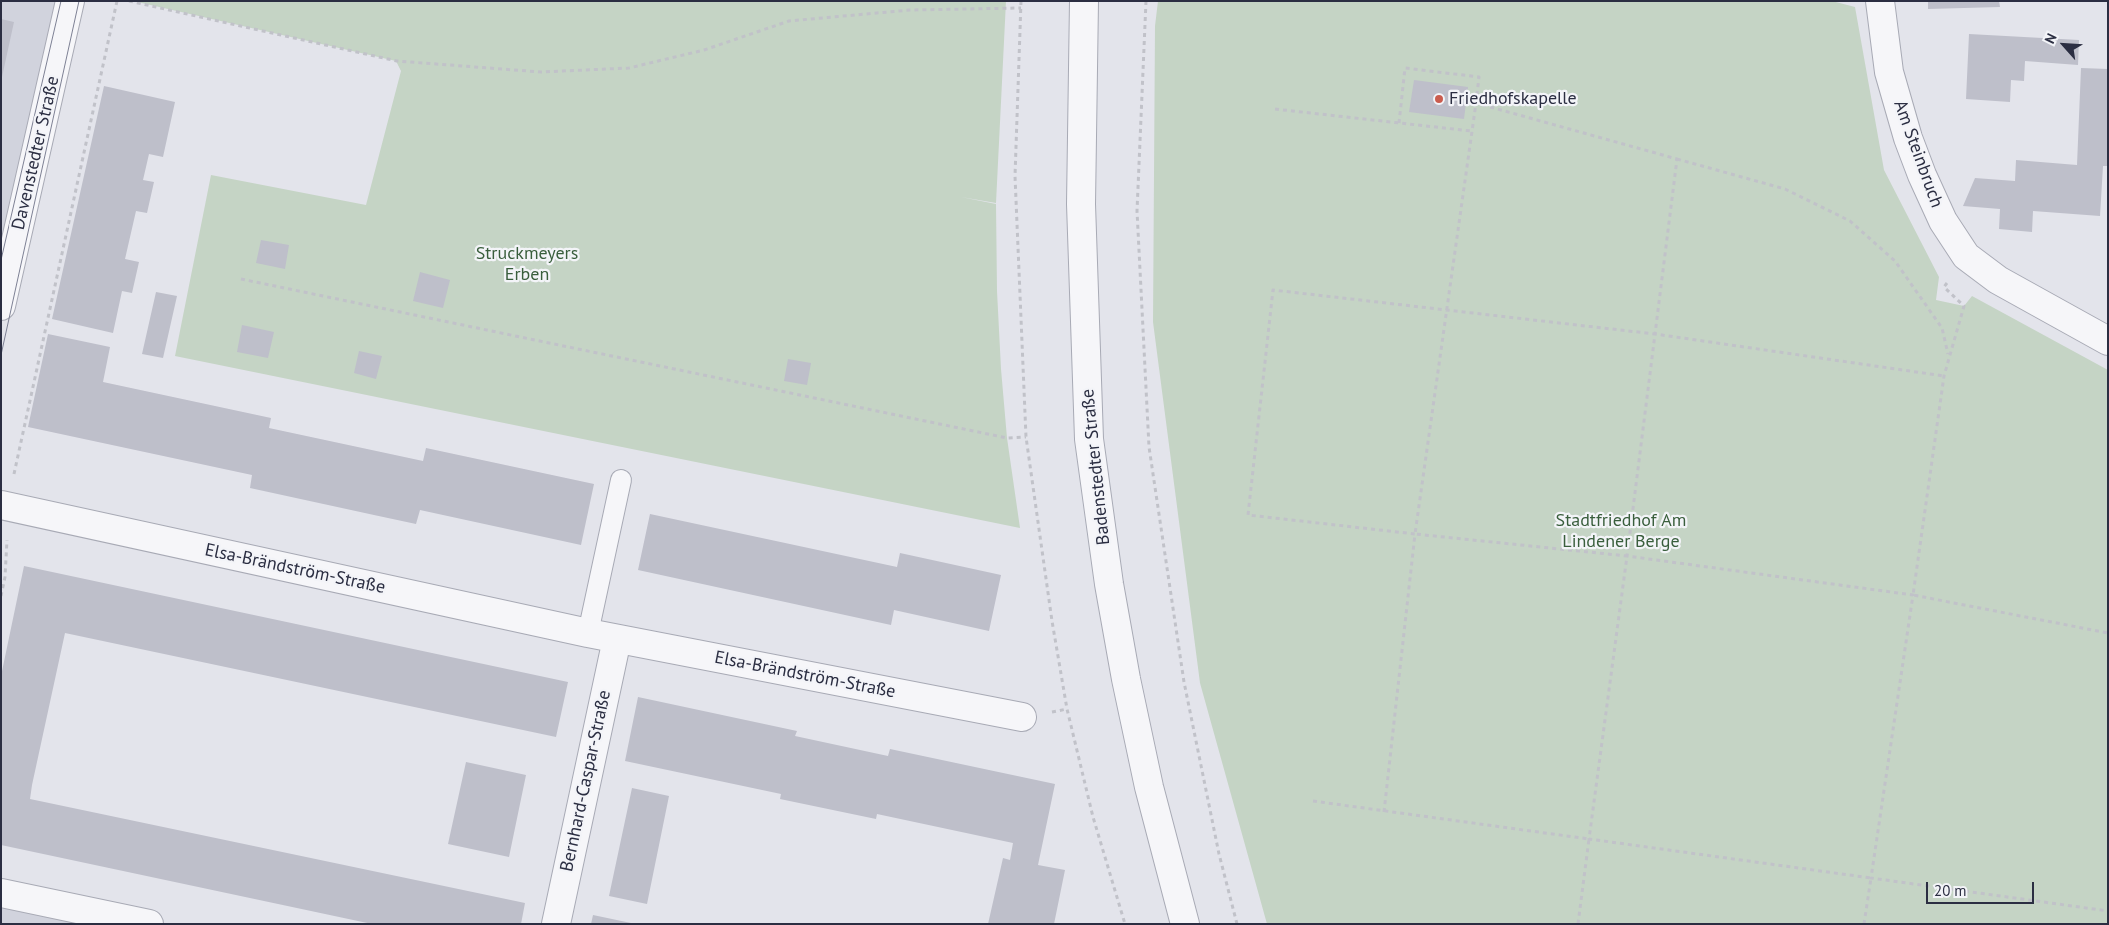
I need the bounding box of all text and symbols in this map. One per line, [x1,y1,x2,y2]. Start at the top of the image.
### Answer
north arrow [2039,20,2089,70]
text: N [2040,30,2061,47]
street label: Davenstedter Straße [8,74,64,232]
place label: Friedhofskapelle [1449,88,1577,110]
marker: Friedhofskapelle [1433,93,1445,105]
street label: Am Steinbruch [1889,97,1947,211]
park label: Struckmeyers Erben [476,243,578,286]
street label: Badenstedter Straße [1077,388,1115,546]
park label: Stadtfriedhof Am Lindener Berge [1556,510,1686,552]
street label: Elsa-Brändström-Straße [203,539,387,599]
street label: Elsa-Brändström-Straße [713,647,897,703]
street label: Bernhard-Caspar-Straße [556,688,616,874]
scale bar [1929,872,2036,904]
text: 20 m [1934,881,1967,900]

